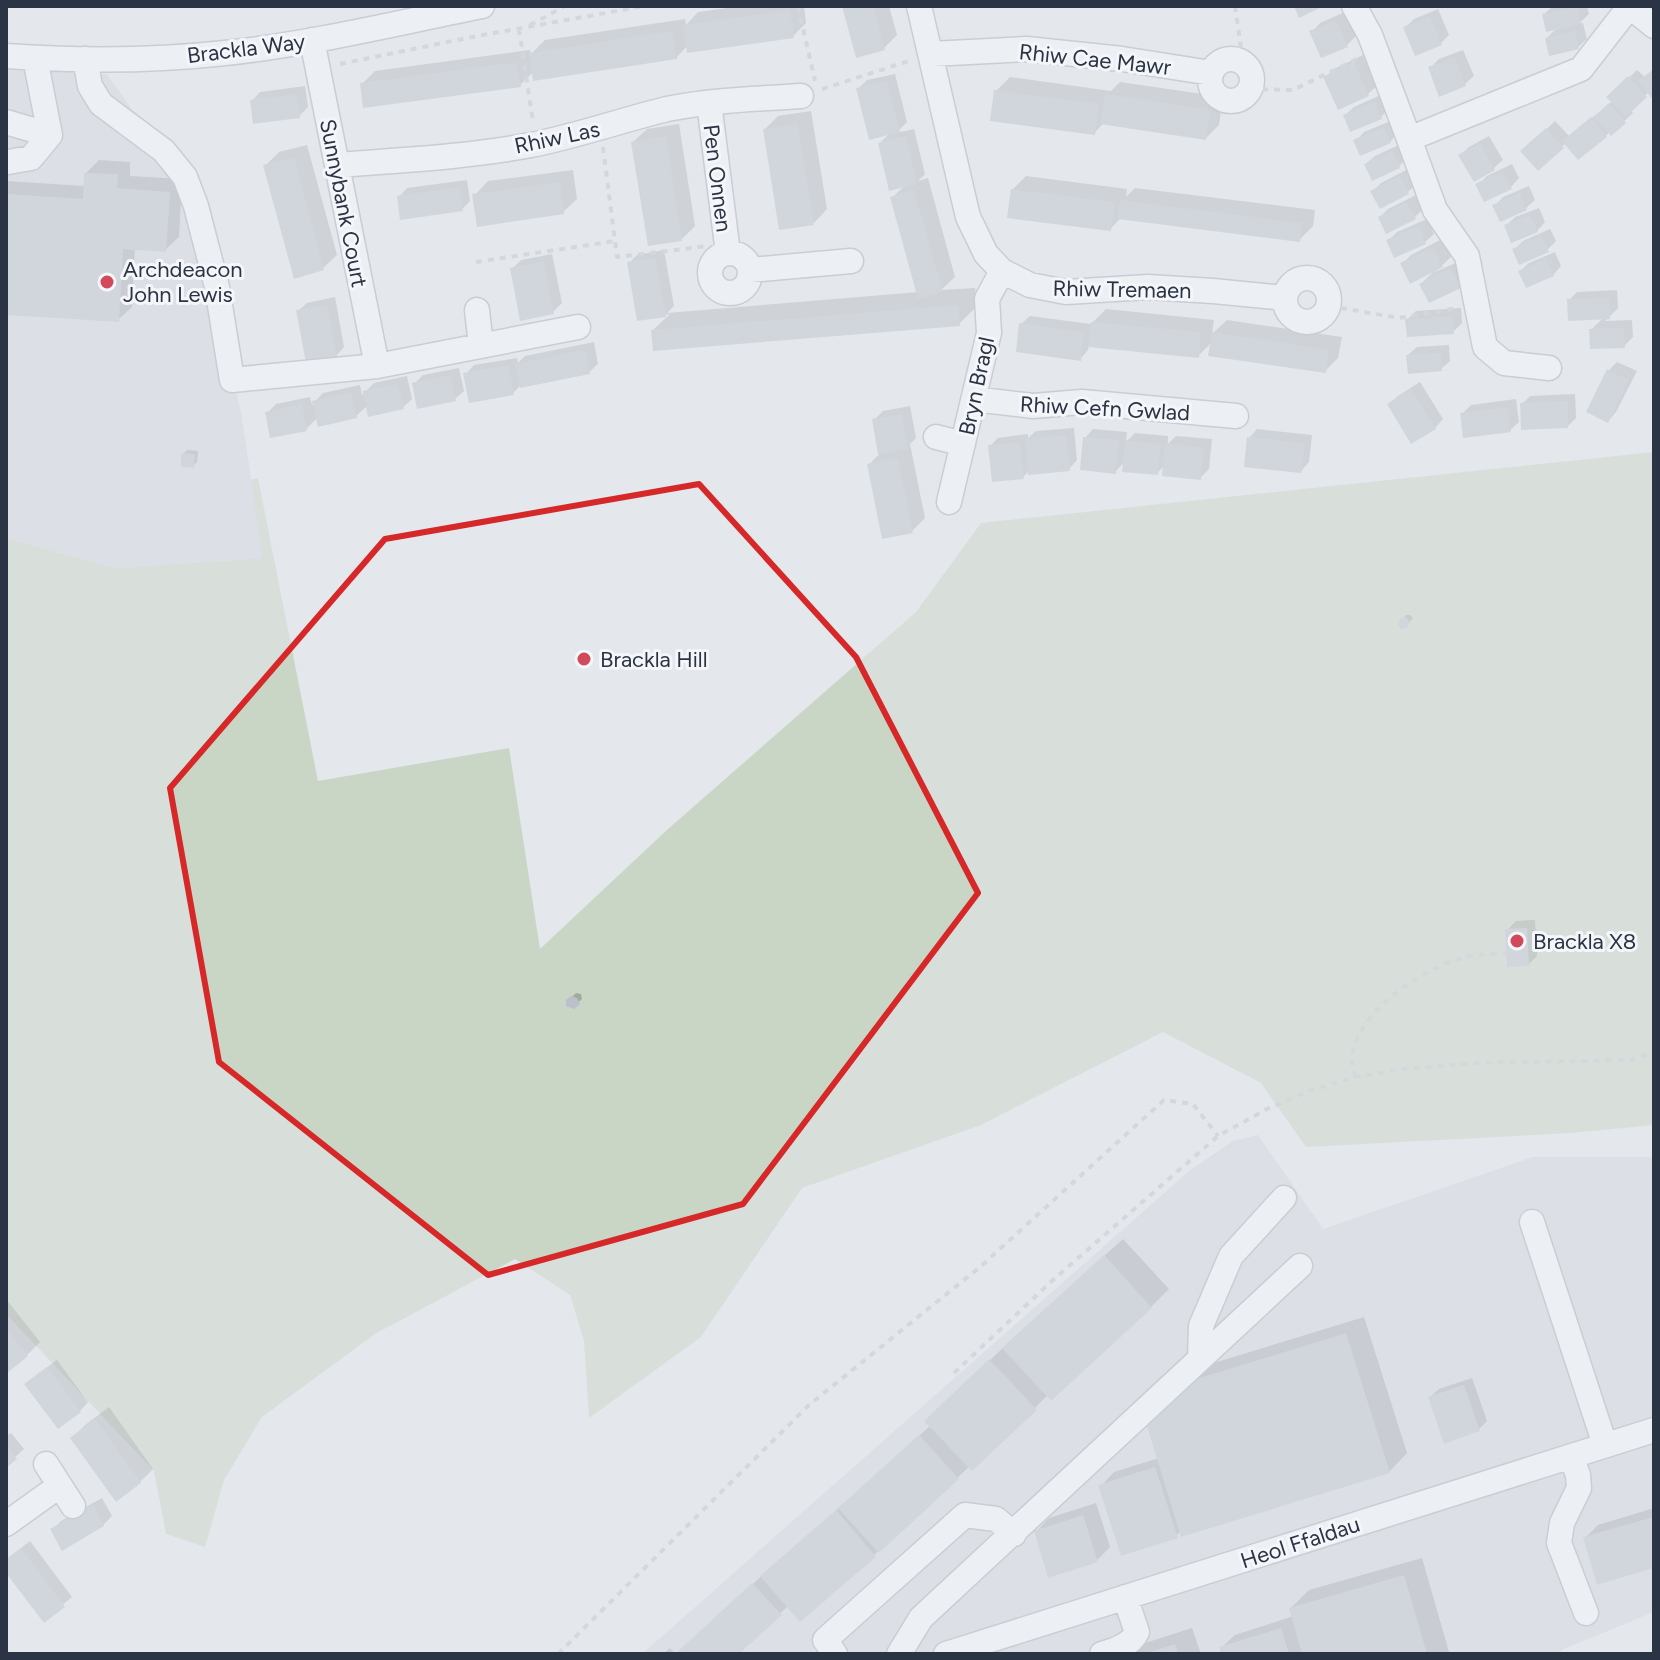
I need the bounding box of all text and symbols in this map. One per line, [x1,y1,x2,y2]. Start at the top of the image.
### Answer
street label: Brackla Way [185,28,307,69]
street label: Rhiw Cae Mawr [1018,38,1173,81]
street label: Rhiw Las [512,115,602,160]
street label: Sunnybank Court [314,117,373,290]
street label: Pen Onnen [698,123,737,233]
place label: Archdeacon John Lewis [123,256,243,308]
marker: Archdeacon John Lewis [98,273,116,291]
street label: Rhiw Tremaen [1052,275,1192,304]
street label: Bryn Bragl [953,334,1000,438]
street label: Rhiw Cefn Gwlad [1019,391,1191,426]
place label: Brackla Hill [600,646,707,673]
marker: Brackla Hill [575,650,593,668]
place label: Brackla X8 [1533,928,1636,955]
marker: Brackla X8 [1508,932,1526,950]
street label: Heol Ffaldau [1237,1510,1363,1574]

